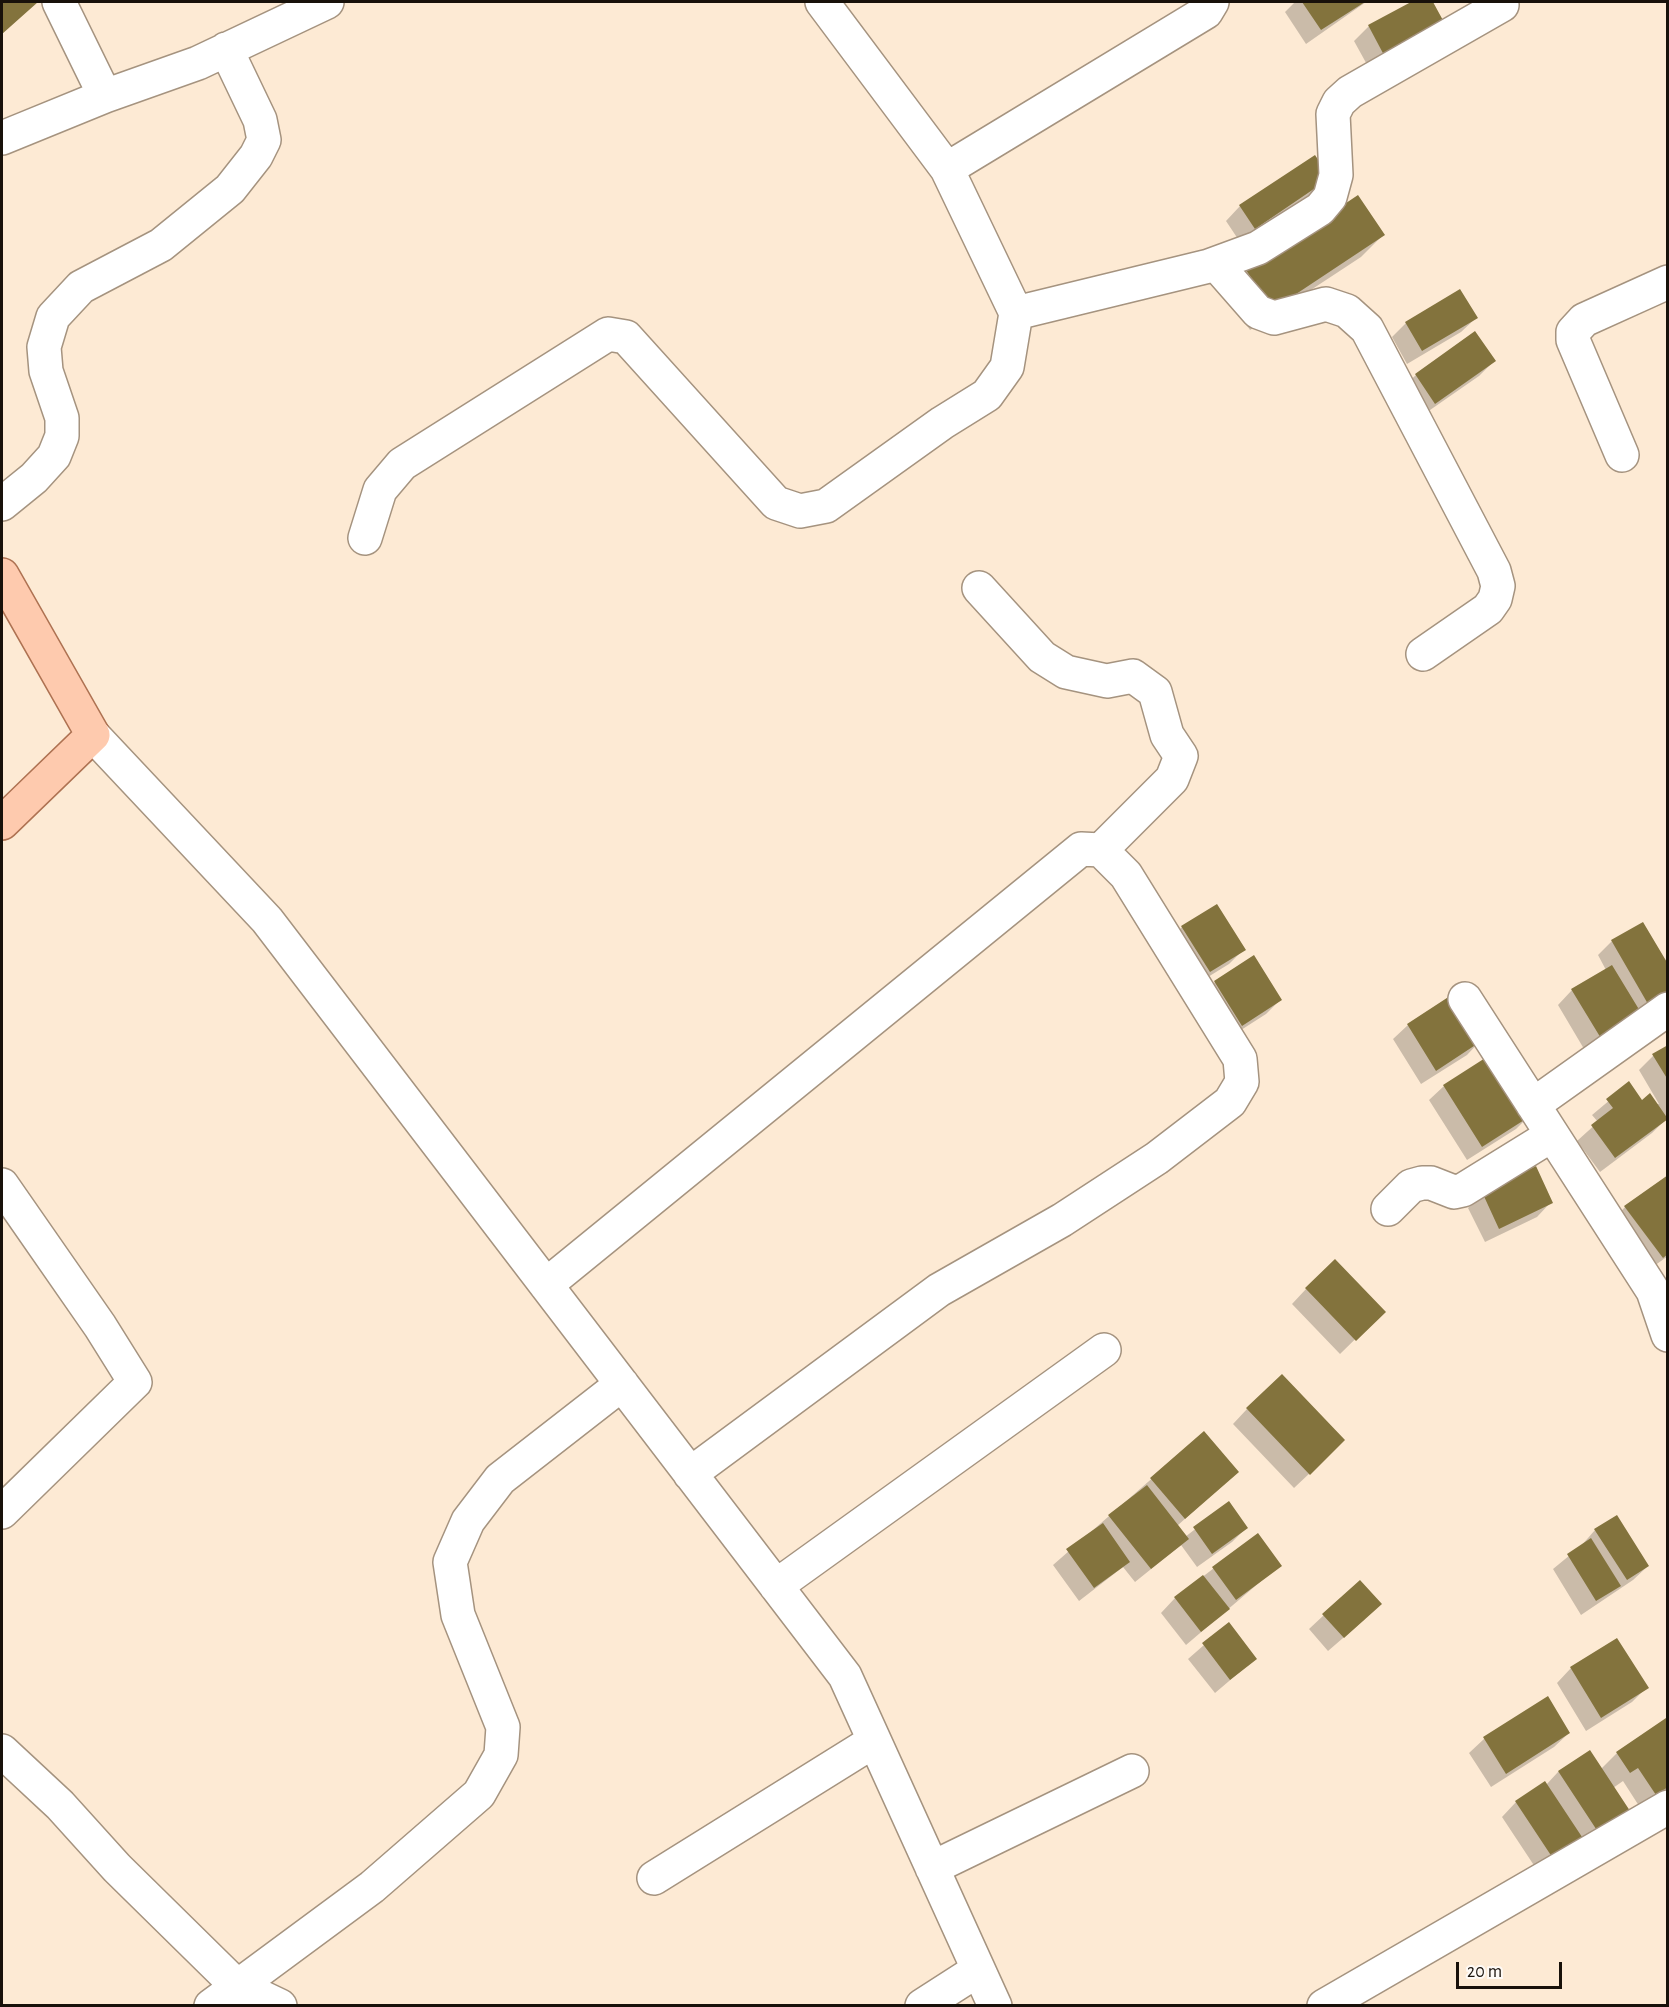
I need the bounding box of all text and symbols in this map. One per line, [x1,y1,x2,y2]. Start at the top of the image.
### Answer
scale bar [1459,1950,1566,1988]
text: 20 m [1467,1963,1502,1981]

